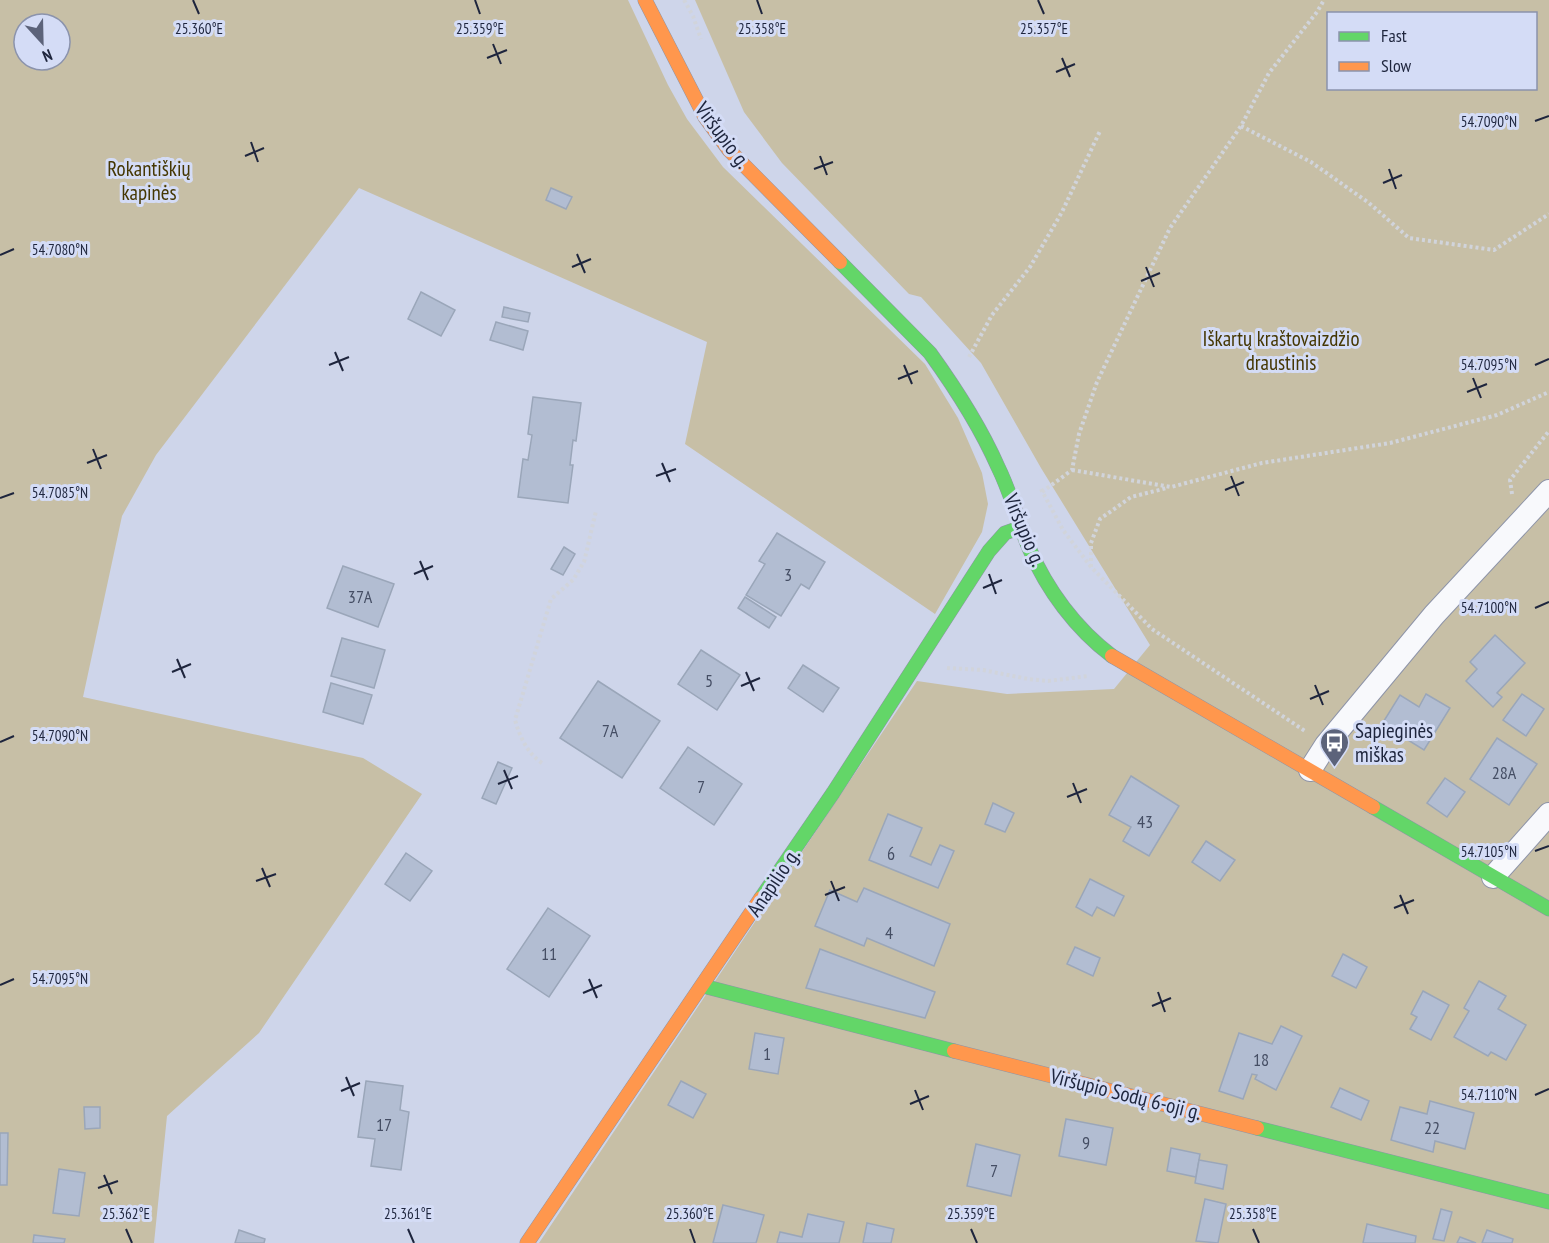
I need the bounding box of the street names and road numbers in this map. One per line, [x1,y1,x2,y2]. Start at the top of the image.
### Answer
street label: Viršupio g. [689,96,757,174]
street label: Viršupio g. [997,489,1052,570]
street label: Anapilio g. [740,843,806,921]
street label: Viršupio Sodų 6-oji g. [1046,1062,1205,1126]

